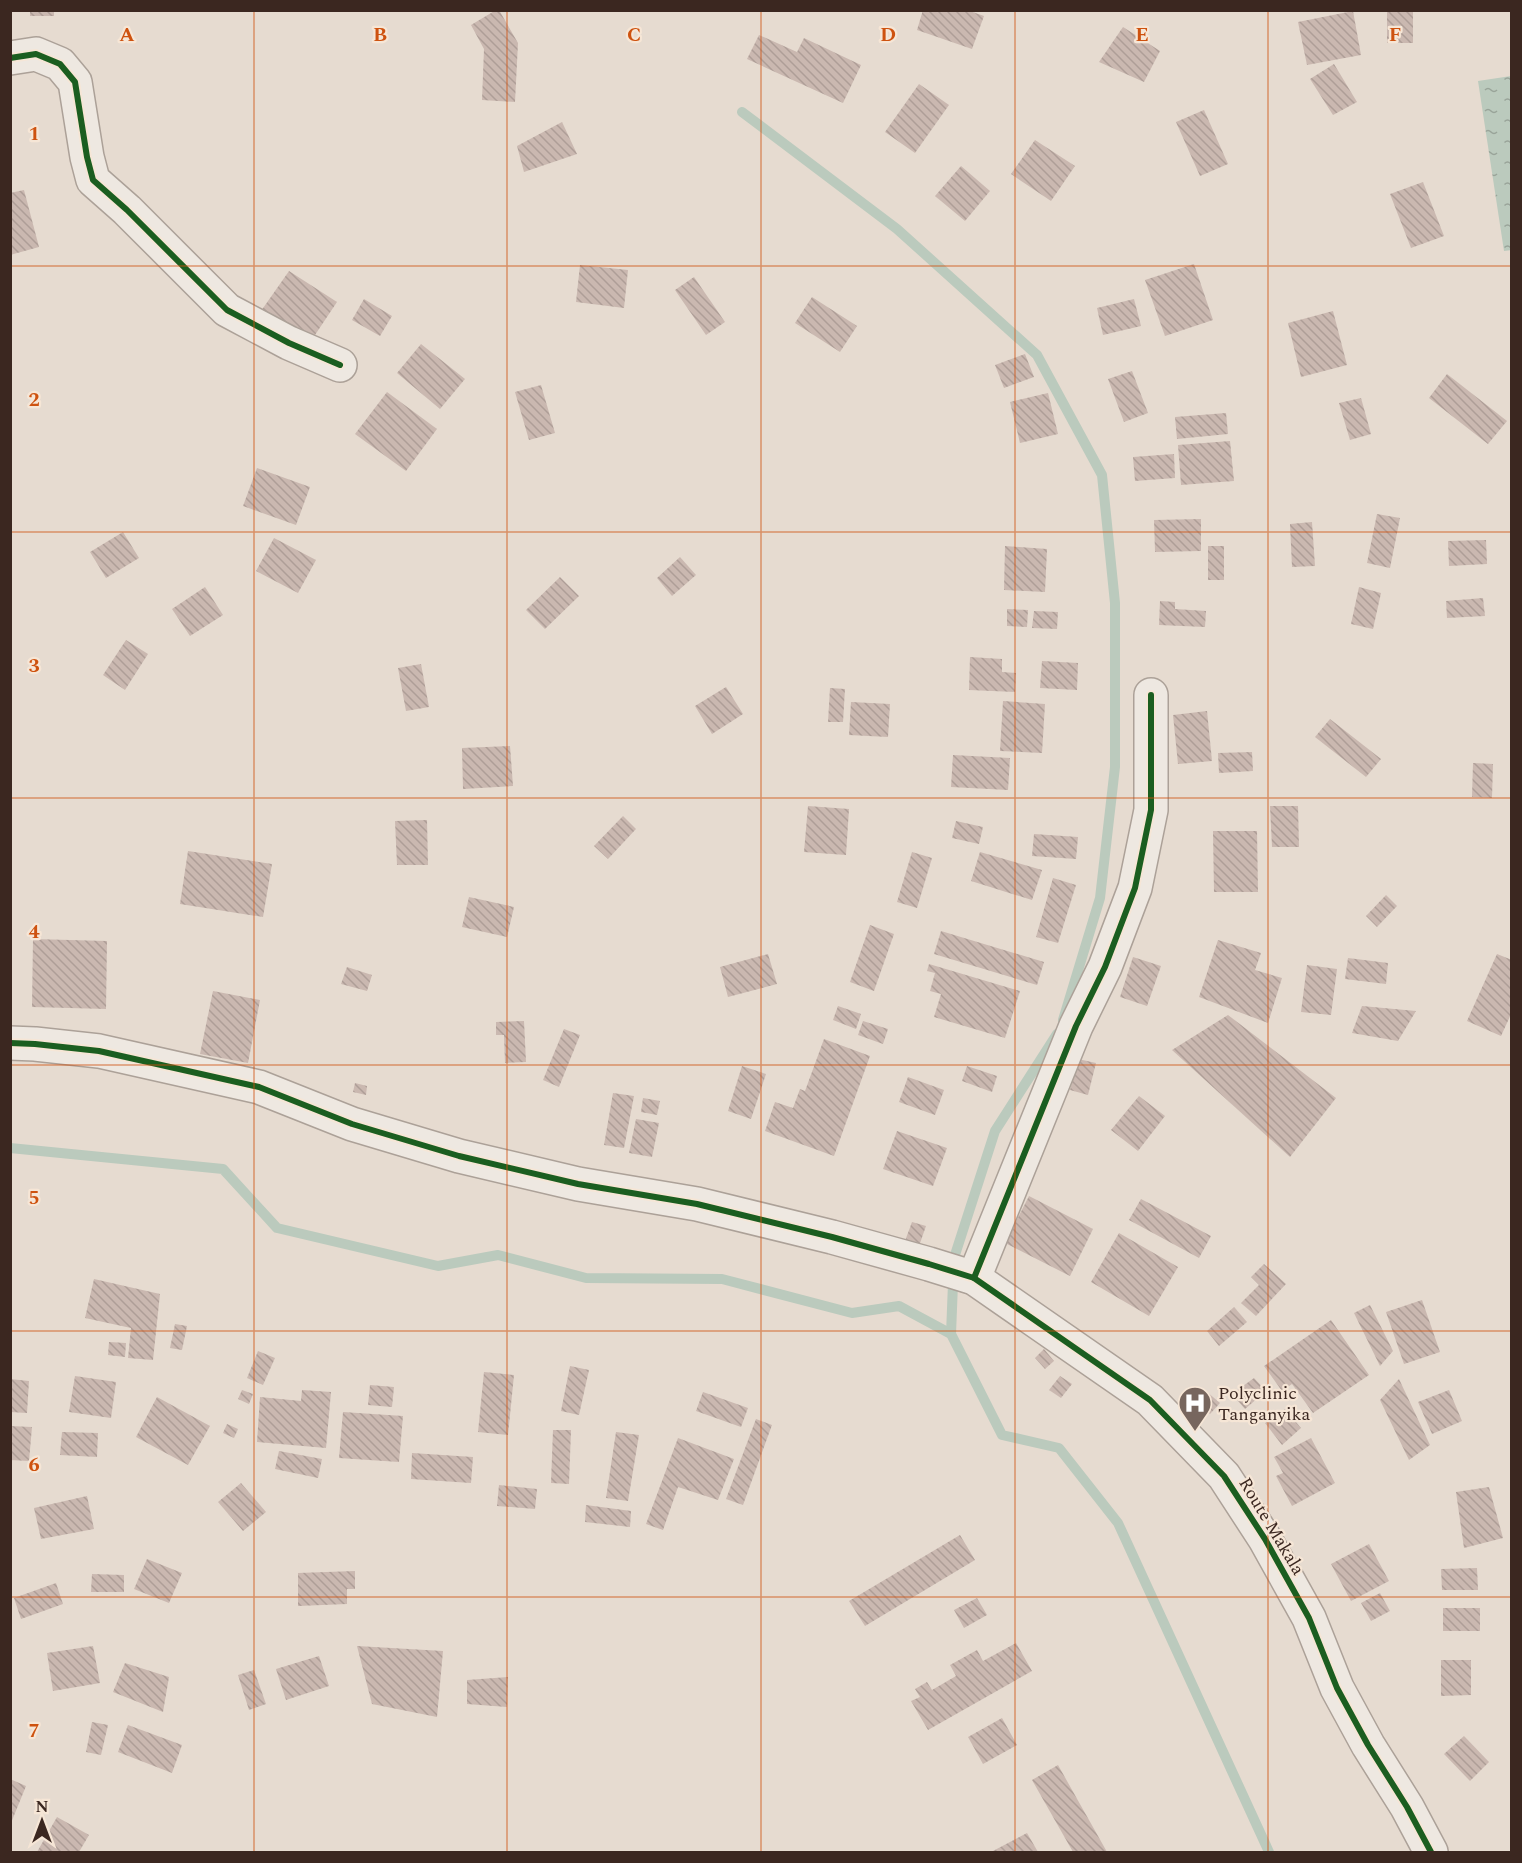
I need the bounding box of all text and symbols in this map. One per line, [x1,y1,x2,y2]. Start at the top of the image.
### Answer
text: A [119,20,135,50]
text: B [373,20,387,50]
text: C [627,20,641,50]
text: D [880,20,896,50]
text: E [1135,20,1149,50]
text: F [1389,20,1401,50]
text: 1 [28,119,40,149]
text: 2 [28,385,40,415]
text: 3 [28,651,40,681]
text: 4 [28,917,40,947]
text: 5 [28,1183,40,1213]
place label: Polyclinic Tanganyika [1218,1380,1310,1428]
hospital icon: Polyclinic Tanganyika [1177,1385,1213,1432]
text: 6 [28,1450,40,1480]
street label: Route Makala [1232,1472,1312,1580]
text: 7 [28,1716,40,1746]
north arrow [12,1791,72,1851]
text: N [35,1795,49,1819]

